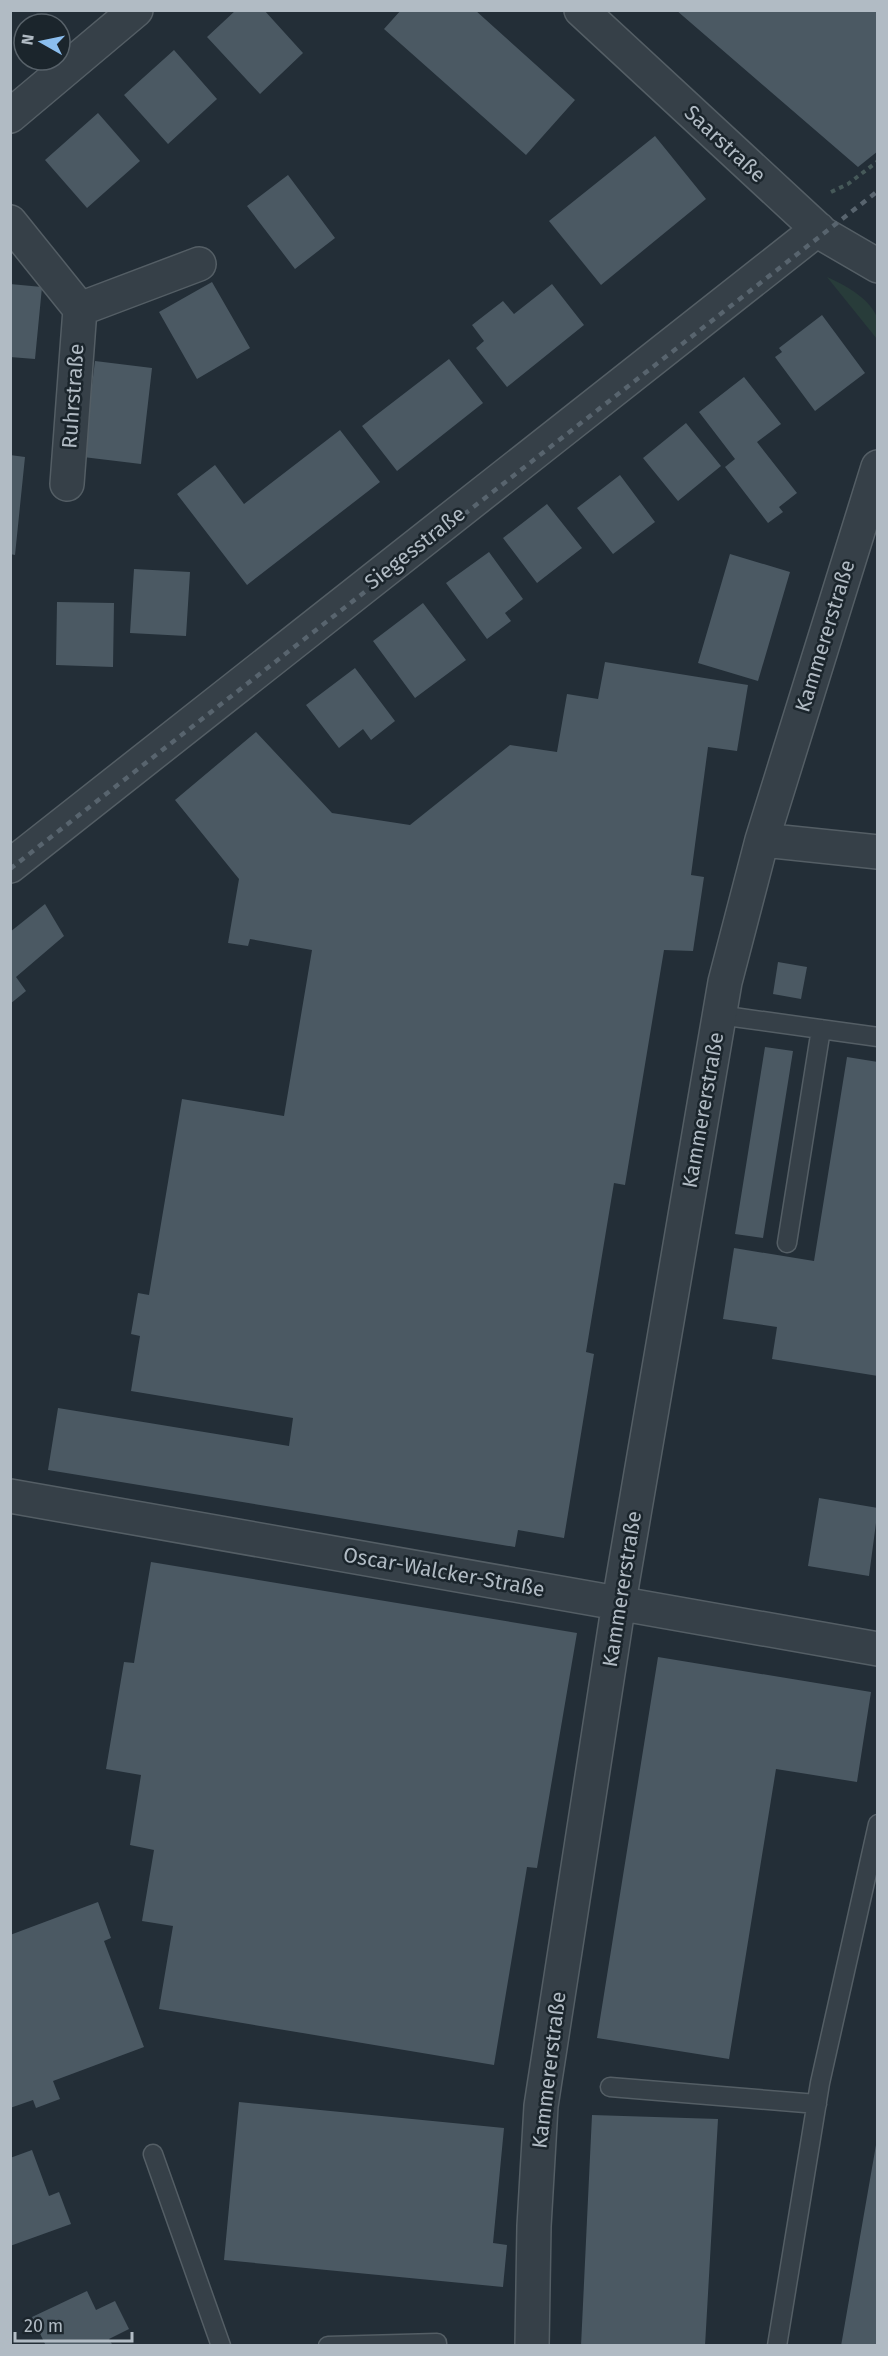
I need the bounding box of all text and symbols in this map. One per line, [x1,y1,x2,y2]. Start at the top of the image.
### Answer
north arrow [12,12,72,72]
text: N [17,33,38,46]
street label: Saarstraße [679,100,771,188]
street label: Ruhrstraße [56,343,90,449]
street label: Siegesstraße [360,501,470,595]
street label: Kammererstraße [789,557,861,715]
street label: Kammererstraße [676,1030,730,1190]
street label: Kammererstraße [597,1509,647,1669]
street label: Oscar-Walcker-Straße [341,1541,547,1603]
street label: Kammererstraße [526,1990,572,2150]
scale bar [15,2305,132,2343]
text: 20 m [24,2315,63,2337]

